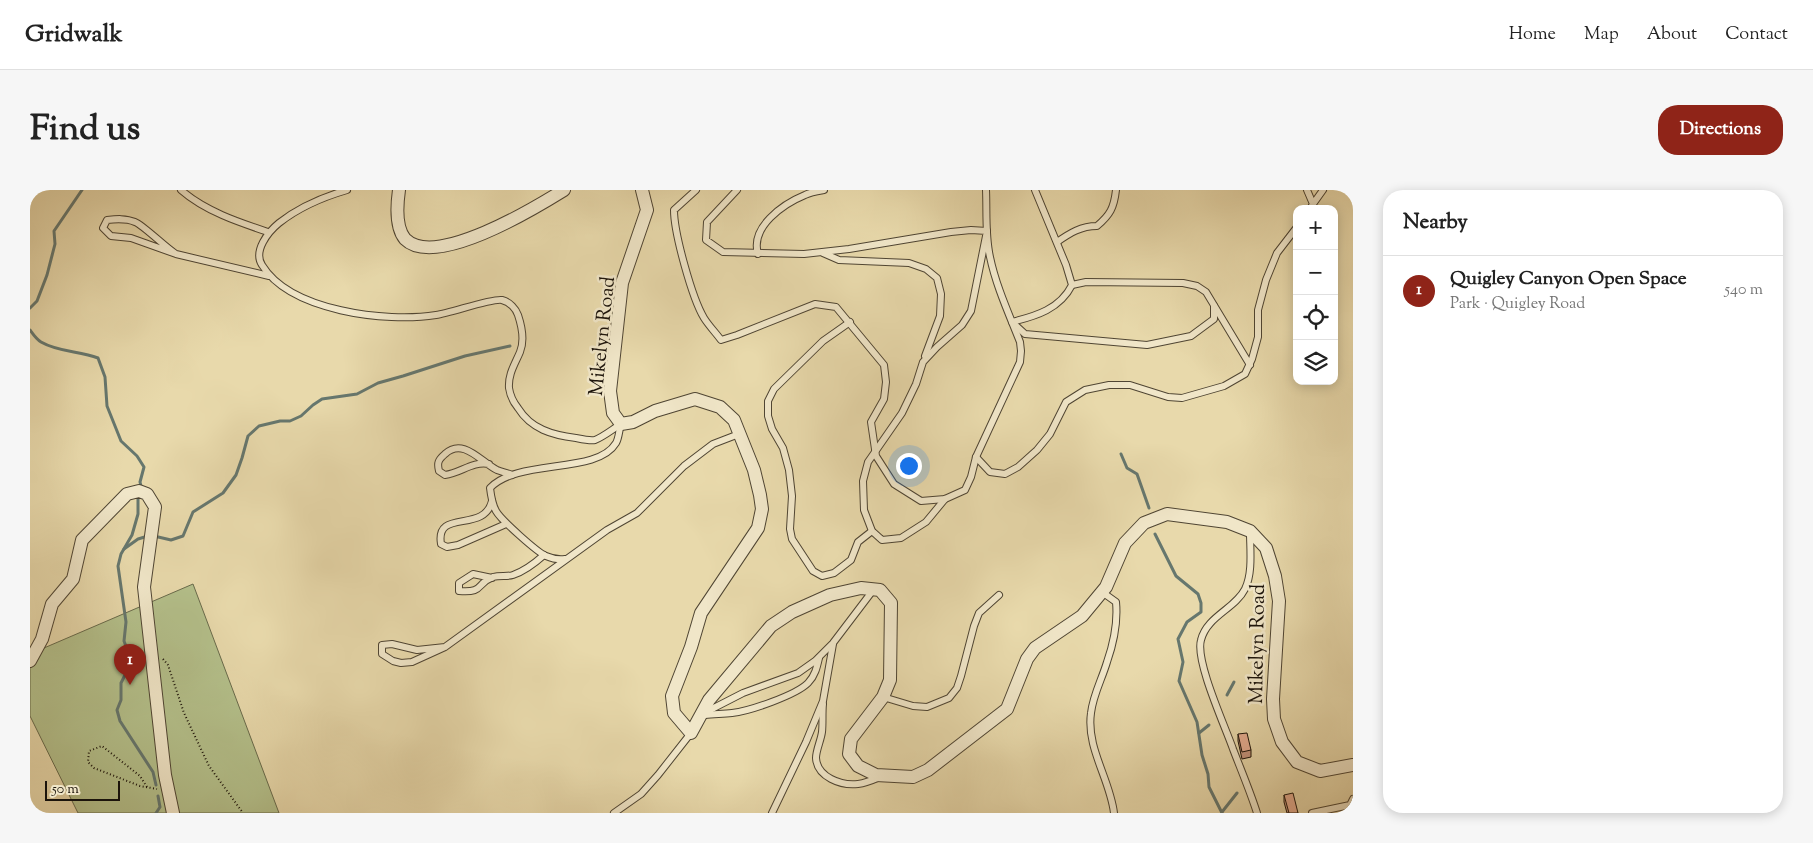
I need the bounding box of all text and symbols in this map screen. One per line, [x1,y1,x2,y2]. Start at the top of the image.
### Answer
text: Gridwalk [25,18,123,52]
text: Home [1509,22,1556,48]
text: Map [1584,22,1619,48]
text: About [1647,22,1697,48]
text: Contact [1725,22,1788,48]
text: Find us [30,105,140,156]
button: Directions [1658,105,1783,155]
map controls [1293,205,1338,385]
button: + [1293,205,1338,250]
text: Nearby [1403,208,1468,238]
button: − [1293,250,1338,295]
text: Quigley Canyon Open Space [1450,266,1687,293]
street label: Mikelyn Road [583,275,624,398]
text: 1 [1416,279,1422,302]
text: 540 m [1725,279,1763,302]
text: Park · Quigley Road [1450,293,1585,316]
button: locate [1293,295,1338,340]
button: layers [1293,340,1338,385]
your location [896,453,922,479]
street label: Mikelyn Road [1243,584,1274,704]
pin: 1 [114,644,146,685]
scale bar [45,778,120,801]
text: 50 m [52,780,79,800]

